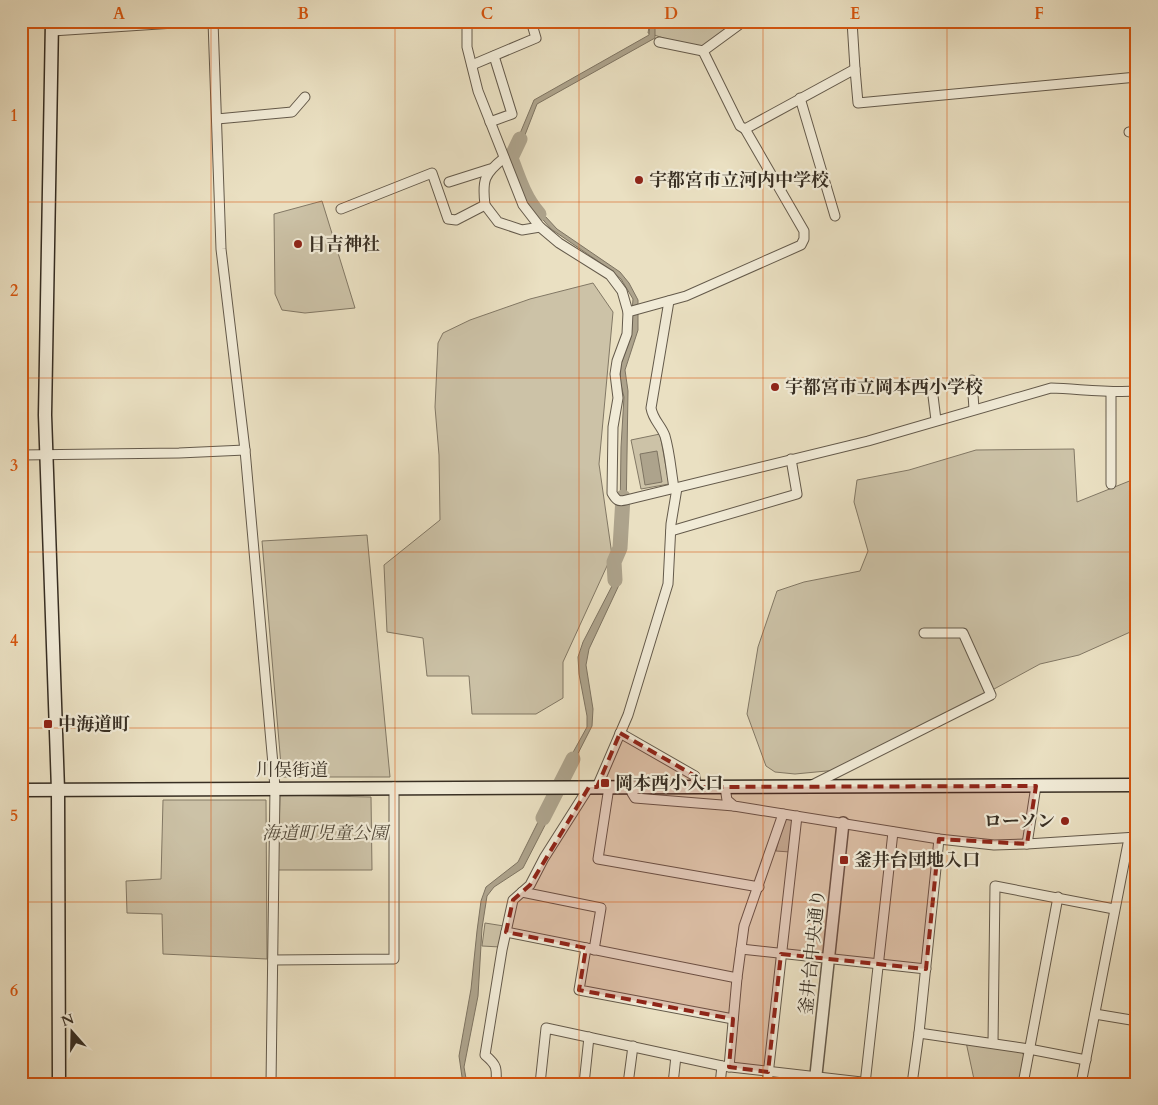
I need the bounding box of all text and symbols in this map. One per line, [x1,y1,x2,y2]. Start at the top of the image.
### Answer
text: A [113,3,125,25]
text: B [297,3,309,25]
text: C [481,3,493,25]
text: D [664,3,678,25]
text: E [850,3,860,25]
text: F [1034,3,1044,25]
text: 1 [10,105,18,127]
place label: 宇都宮市立河内中学校 [649,168,829,193]
marker: 宇都宮市立河内中学校 [633,174,645,186]
place label: 日吉神社 [308,232,380,257]
marker: 日吉神社 [292,238,304,250]
text: 2 [10,280,18,302]
place label: 宇都宮市立岡本西小学校 [785,375,983,400]
marker: 宇都宮市立岡本西小学校 [769,381,781,393]
text: 3 [10,455,18,477]
text: 4 [10,630,18,652]
place label: 中海道町 [58,712,130,737]
marker: 中海道町 [42,718,54,730]
street label: 川俣街道 [256,758,328,783]
place label: 岡本西小入口 [615,771,723,796]
marker: 岡本西小入口 [599,777,611,789]
text: 5 [10,805,18,827]
place label: ローソン [984,809,1055,834]
marker: ローソン [1059,815,1071,827]
park label: 海道町児童公園 [262,821,391,846]
place label: 釜井台団地入口 [854,848,980,873]
marker: 釜井台団地入口 [838,854,850,866]
street label: 釜井台中央通り [793,888,832,1016]
text: 6 [10,980,18,1002]
north arrow [48,1008,98,1058]
text: N [59,1009,77,1031]

